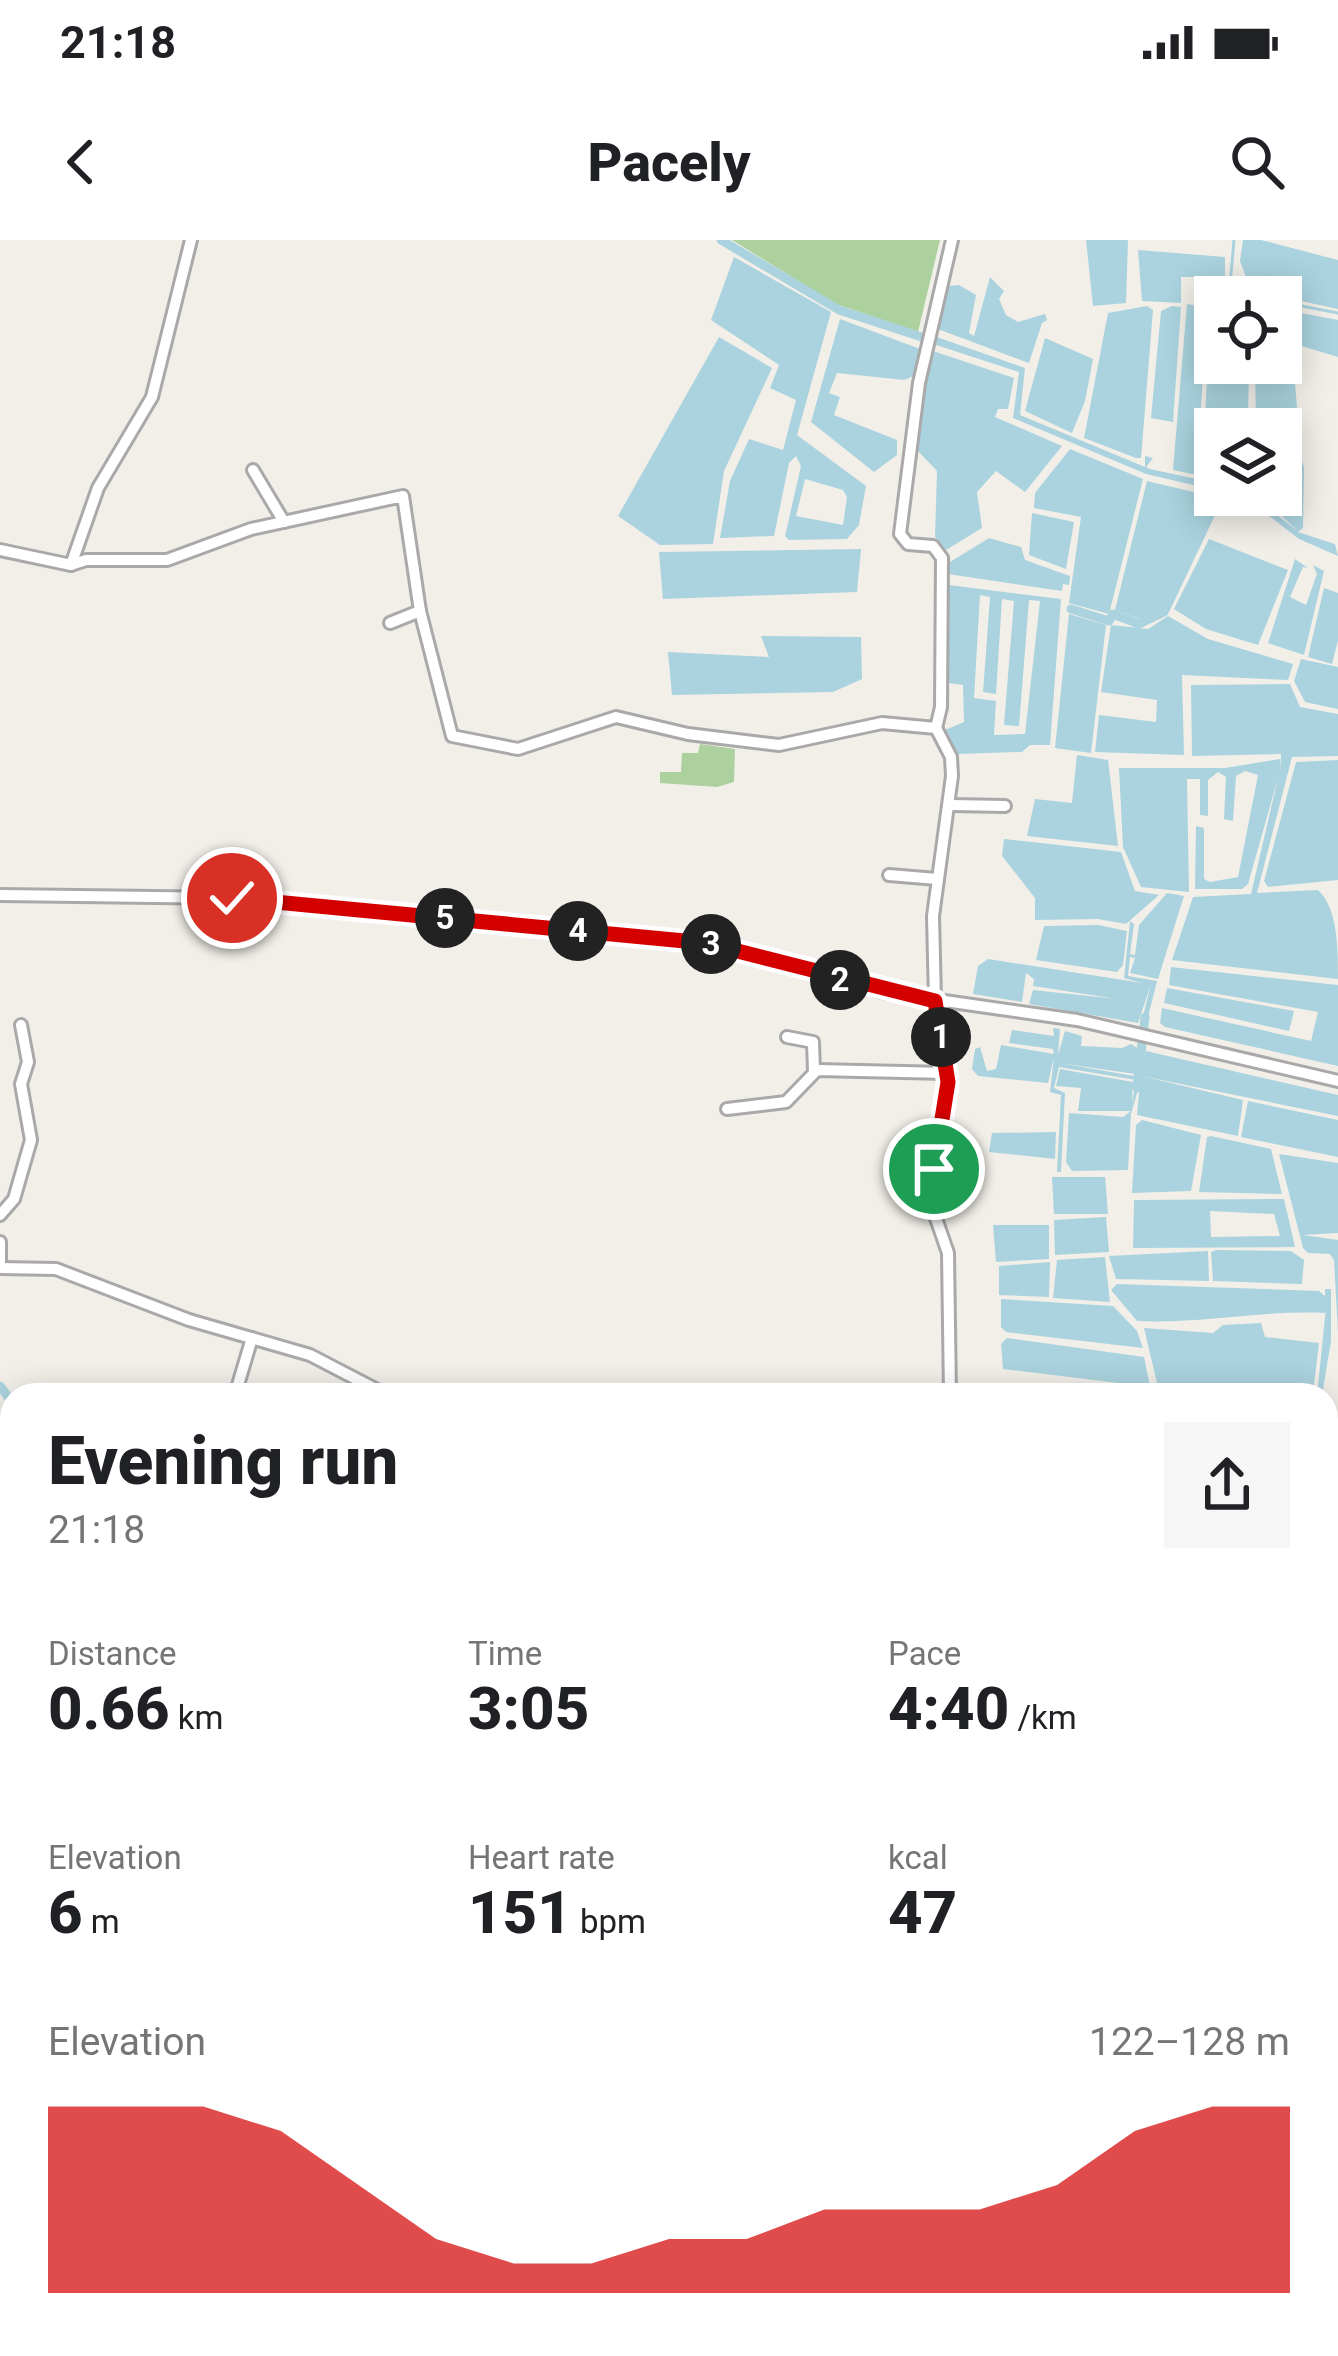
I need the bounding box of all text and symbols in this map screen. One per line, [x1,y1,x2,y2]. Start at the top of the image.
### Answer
text: 21:18 [60,16,176,69]
icon: back [48,129,114,195]
icon: search [1224,129,1290,195]
text: Pacely [587,131,751,194]
map controls [1194,276,1302,516]
button: locate [1194,276,1302,384]
button: layers [1194,408,1302,516]
pin [181,847,283,949]
icon: check [199,865,265,931]
pin: 5 [415,888,475,948]
text: 5 [436,898,454,937]
pin: 4 [548,901,608,961]
text: 4 [569,911,587,950]
pin: 3 [681,914,741,974]
text: 3 [702,924,720,963]
pin: 2 [810,950,870,1010]
text: 2 [831,960,849,999]
pin: 1 [911,1007,971,1067]
text: 1 [932,1017,950,1056]
pin [883,1118,985,1220]
icon: arrive [901,1136,967,1202]
button: share [1164,1422,1290,1548]
text: Evening run [48,1423,399,1500]
text: 21:18 [48,1507,145,1553]
text: Distance [48,1634,176,1673]
text: Time [468,1634,542,1673]
text: Pace [888,1634,961,1673]
text: 0.66 [48,1673,170,1744]
text: 3:05 [468,1673,589,1744]
text: 4:40 [888,1673,1009,1744]
text: km [170,1698,223,1737]
text: /km [1009,1698,1077,1737]
text: Elevation [48,1838,182,1877]
text: Heart rate [468,1838,615,1877]
text: kcal [888,1838,948,1877]
text: 6 [48,1877,83,1948]
text: 151 [468,1877,572,1948]
text: 47 [888,1877,957,1948]
text: m [83,1902,120,1941]
text: bpm [572,1902,646,1941]
text: Elevation [48,2019,206,2065]
text: 122–128 m [1089,2019,1290,2065]

